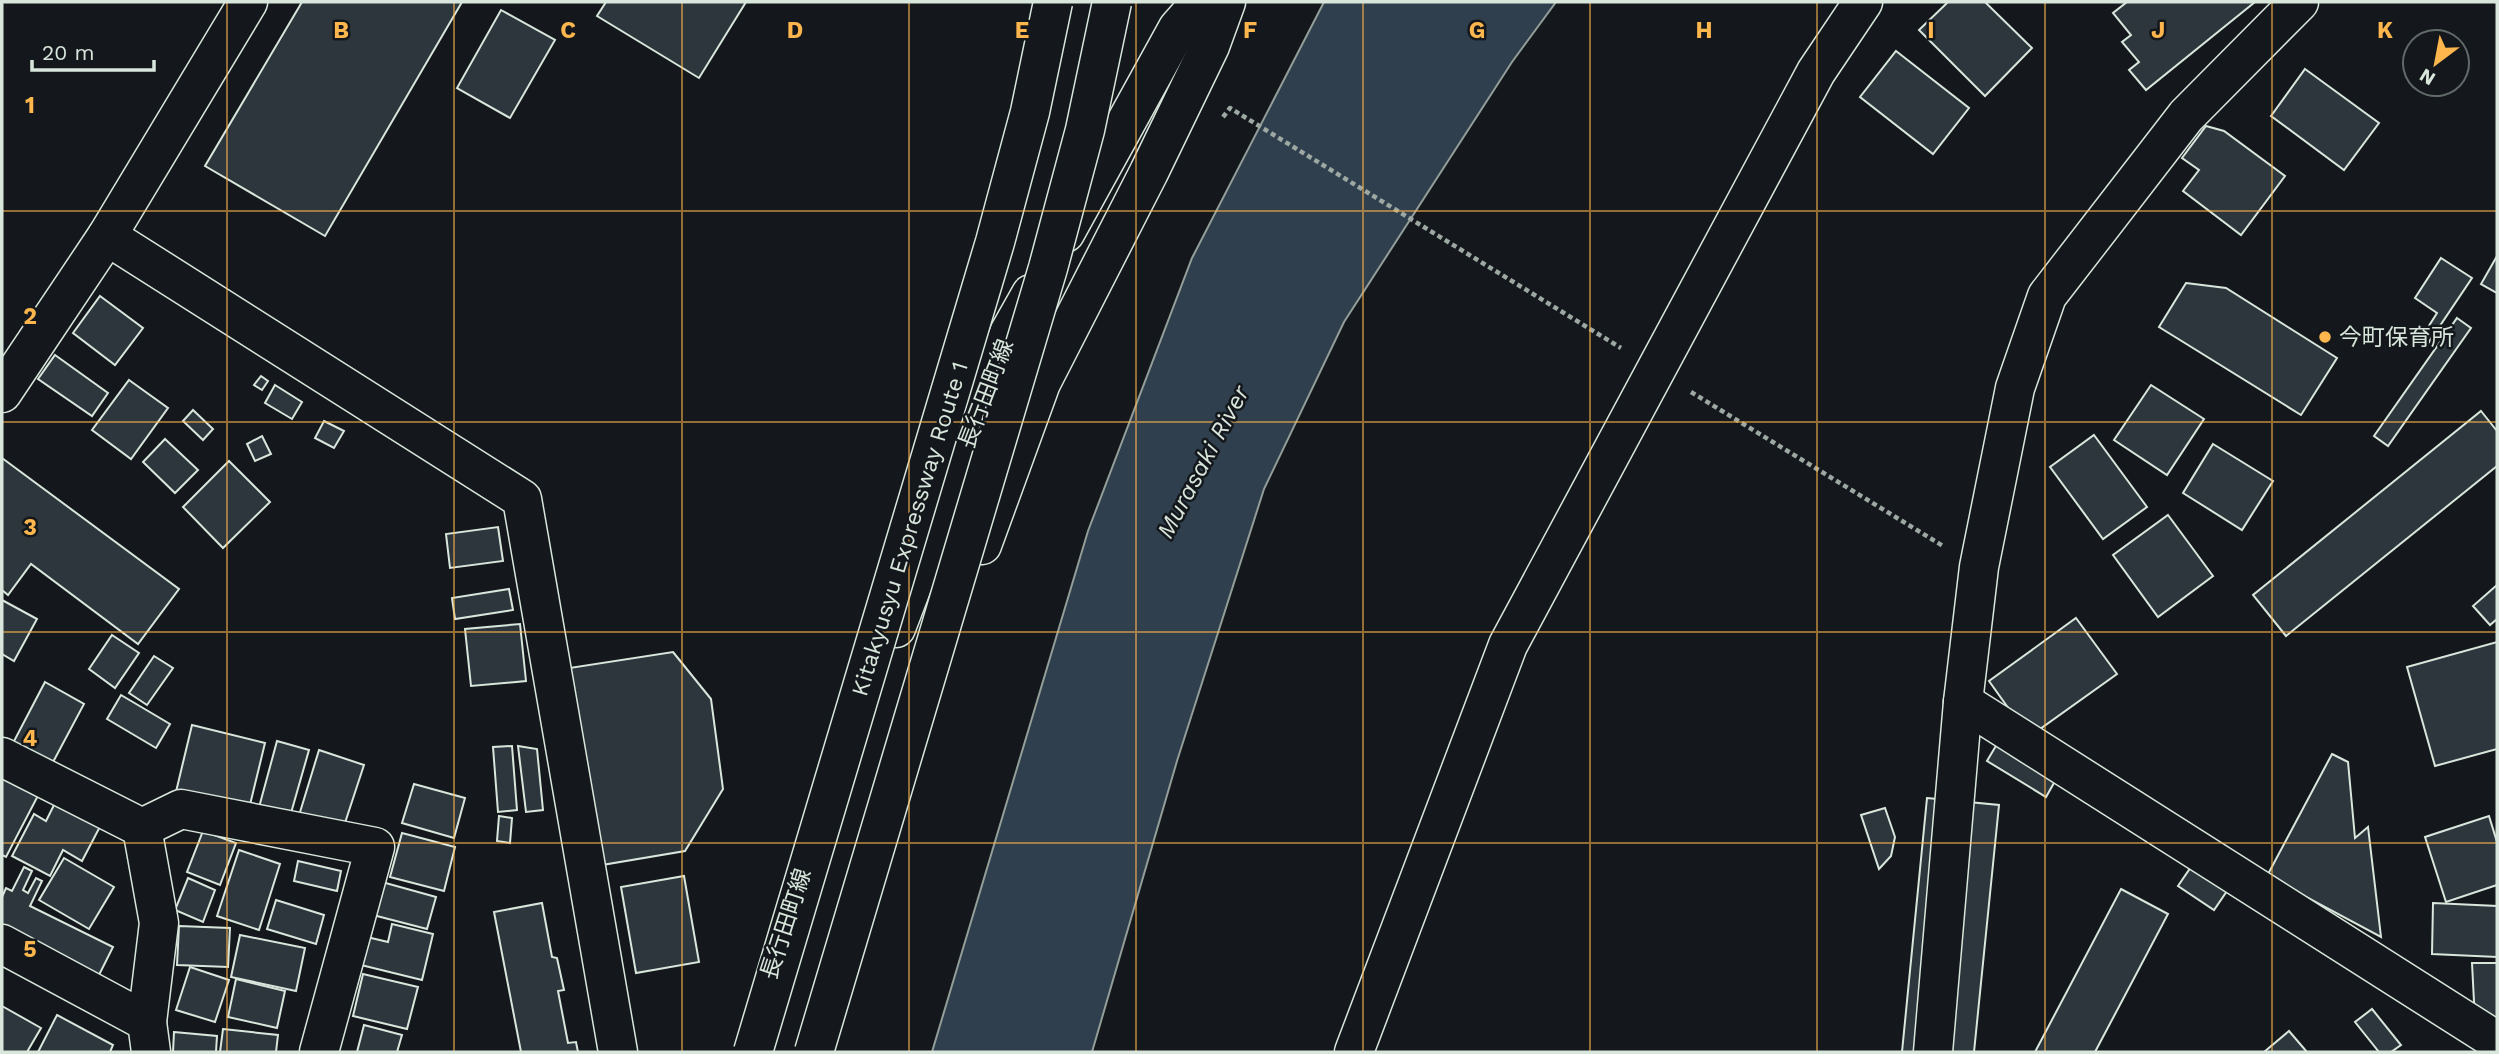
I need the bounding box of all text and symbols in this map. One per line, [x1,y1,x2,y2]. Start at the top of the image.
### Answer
text: B [333,17,349,44]
text: C [560,17,576,44]
text: D [787,17,803,44]
text: E [1015,17,1029,44]
text: F [1243,17,1257,44]
text: G [1469,17,1485,44]
text: H [1695,17,1713,44]
text: I [1927,17,1935,44]
text: J [2151,17,2165,44]
text: K [2377,17,2393,44]
scale bar [32,28,154,72]
north arrow [2401,28,2471,98]
text: 20 m [42,40,94,65]
text: N [2415,64,2439,90]
text: 1 [25,92,35,119]
text: 2 [23,303,37,330]
place label: 今町保育所 [2339,324,2454,351]
marker: 今町保育所 [2317,329,2333,345]
street label: 長行田町線 [953,335,1019,453]
street label: Kitakyusyu Expressway Route 1 [846,359,974,699]
water label: Murasaki River [1151,379,1256,543]
text: 3 [23,514,37,541]
text: 4 [23,725,38,752]
street label: 長行田町線 [755,865,817,983]
text: 5 [23,936,37,963]

